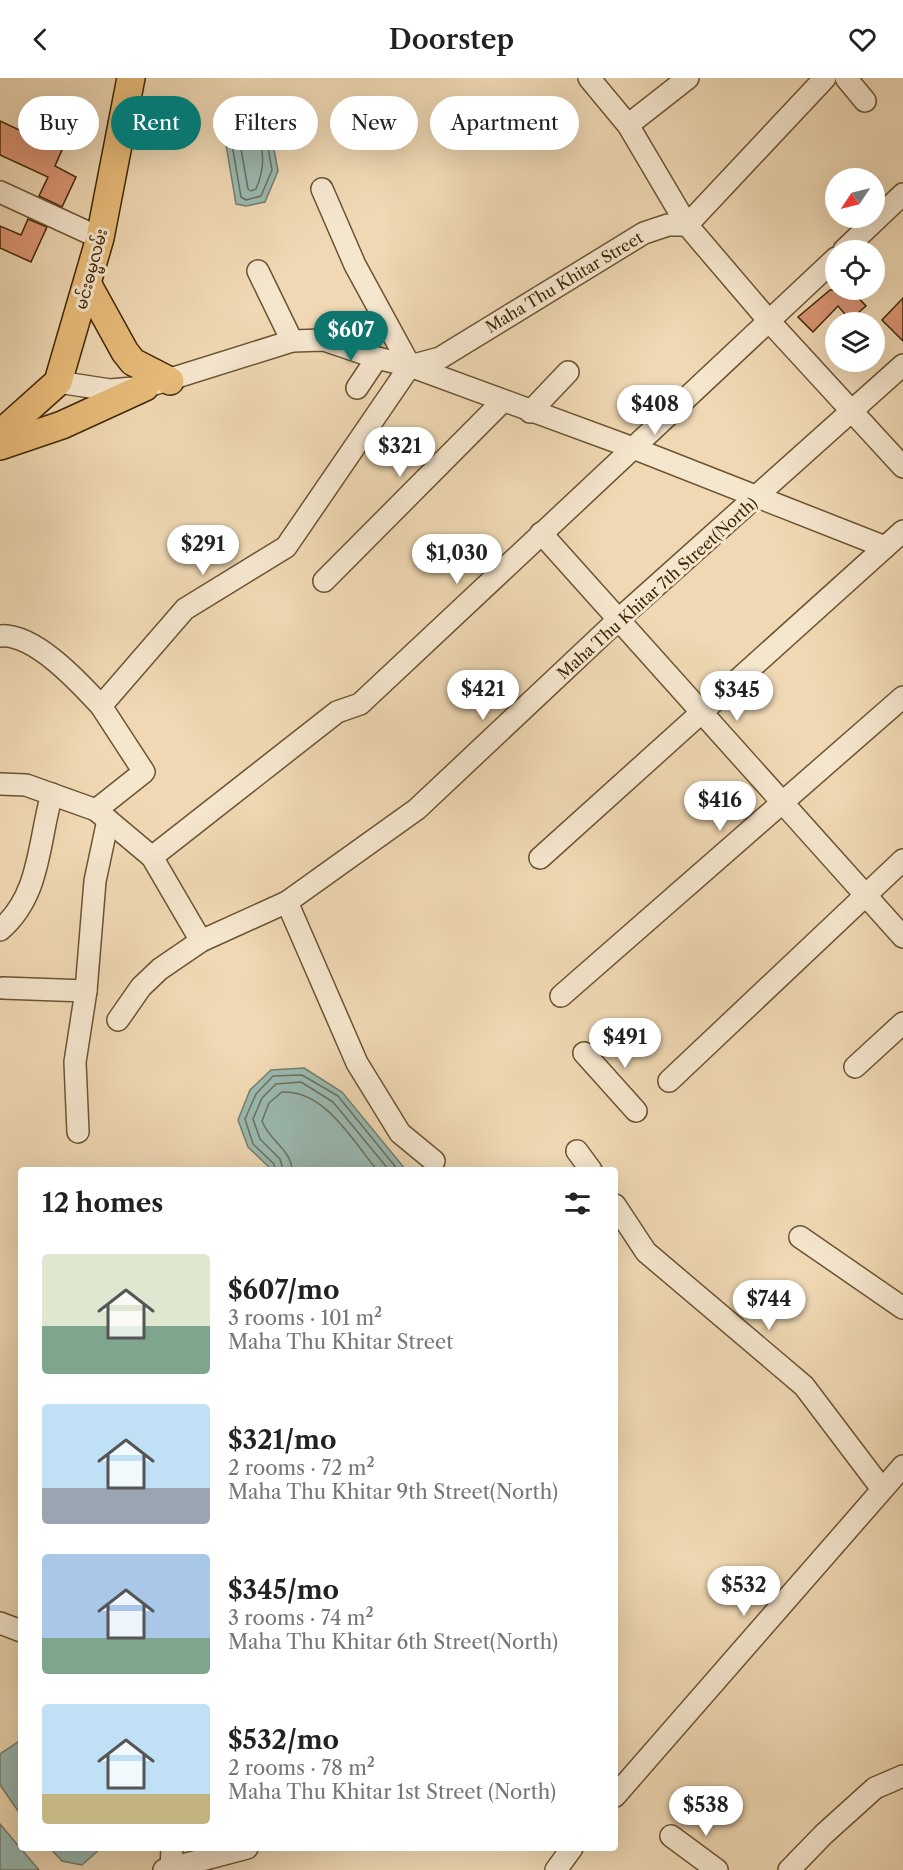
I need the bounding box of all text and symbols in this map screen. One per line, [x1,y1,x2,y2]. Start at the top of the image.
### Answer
icon: back [24,23,57,56]
text: Doorstep [389,23,514,56]
icon: heart [846,23,879,56]
chip: Buy [18,96,99,150]
chip: Rent [111,96,201,150]
chip: Filters [213,96,318,150]
chip: New [330,96,418,150]
chip: Apartment [430,96,579,150]
north arrow [825,168,885,228]
map controls [825,168,885,372]
street label: မင်းဓမ္မလမ်း [70,226,116,313]
street label: Maha Thu Khitar Street [482,227,647,337]
button: locate [825,240,885,300]
pin: $607 [315,311,387,362]
button: layers [825,312,885,372]
text: $607 [328,318,374,342]
pin: $408 [619,385,691,436]
text: $408 [631,392,679,416]
pin: $321 [364,427,436,478]
text: $321 [378,434,422,458]
street label: Maha Thu Khitar 7th Street(North) [553,493,761,683]
pin: $291 [167,525,239,576]
text: $291 [181,532,225,556]
pin: $1,030 [408,534,506,585]
text: $1,030 [426,541,488,565]
pin: $421 [447,670,519,721]
pin: $345 [701,671,773,722]
text: $421 [461,677,505,701]
text: $345 [714,678,760,702]
pin: $416 [684,781,756,832]
text: $416 [698,788,742,812]
pin: $491 [589,1018,661,1069]
text: $491 [603,1025,647,1049]
text: 12 homes [42,1187,163,1219]
icon: filters [561,1187,594,1220]
text: $607/mo [228,1274,340,1306]
icon: home [90,1278,162,1350]
pin: $744 [733,1280,805,1331]
text: $744 [747,1287,791,1311]
text: 3 rooms · 101 m² [228,1306,382,1330]
text: Maha Thu Khitar Street [228,1330,453,1354]
text: $321/mo [228,1424,336,1456]
icon: home [90,1428,162,1500]
text: 2 rooms · 72 m² [228,1456,375,1480]
text: Maha Thu Khitar 9th Street(North) [228,1480,558,1504]
pin: $532 [708,1566,780,1617]
text: $532 [721,1573,767,1597]
text: $345/mo [228,1574,339,1606]
icon: home [90,1578,162,1650]
text: 3 rooms · 74 m² [228,1606,374,1630]
text: Maha Thu Khitar 6th Street(North) [228,1630,558,1654]
text: $532/mo [228,1724,339,1756]
icon: home [90,1728,162,1800]
text: 2 rooms · 78 m² [228,1756,375,1780]
text: Maha Thu Khitar 1st Street (North) [228,1780,556,1804]
pin: $538 [670,1786,742,1837]
text: $538 [683,1793,729,1817]

